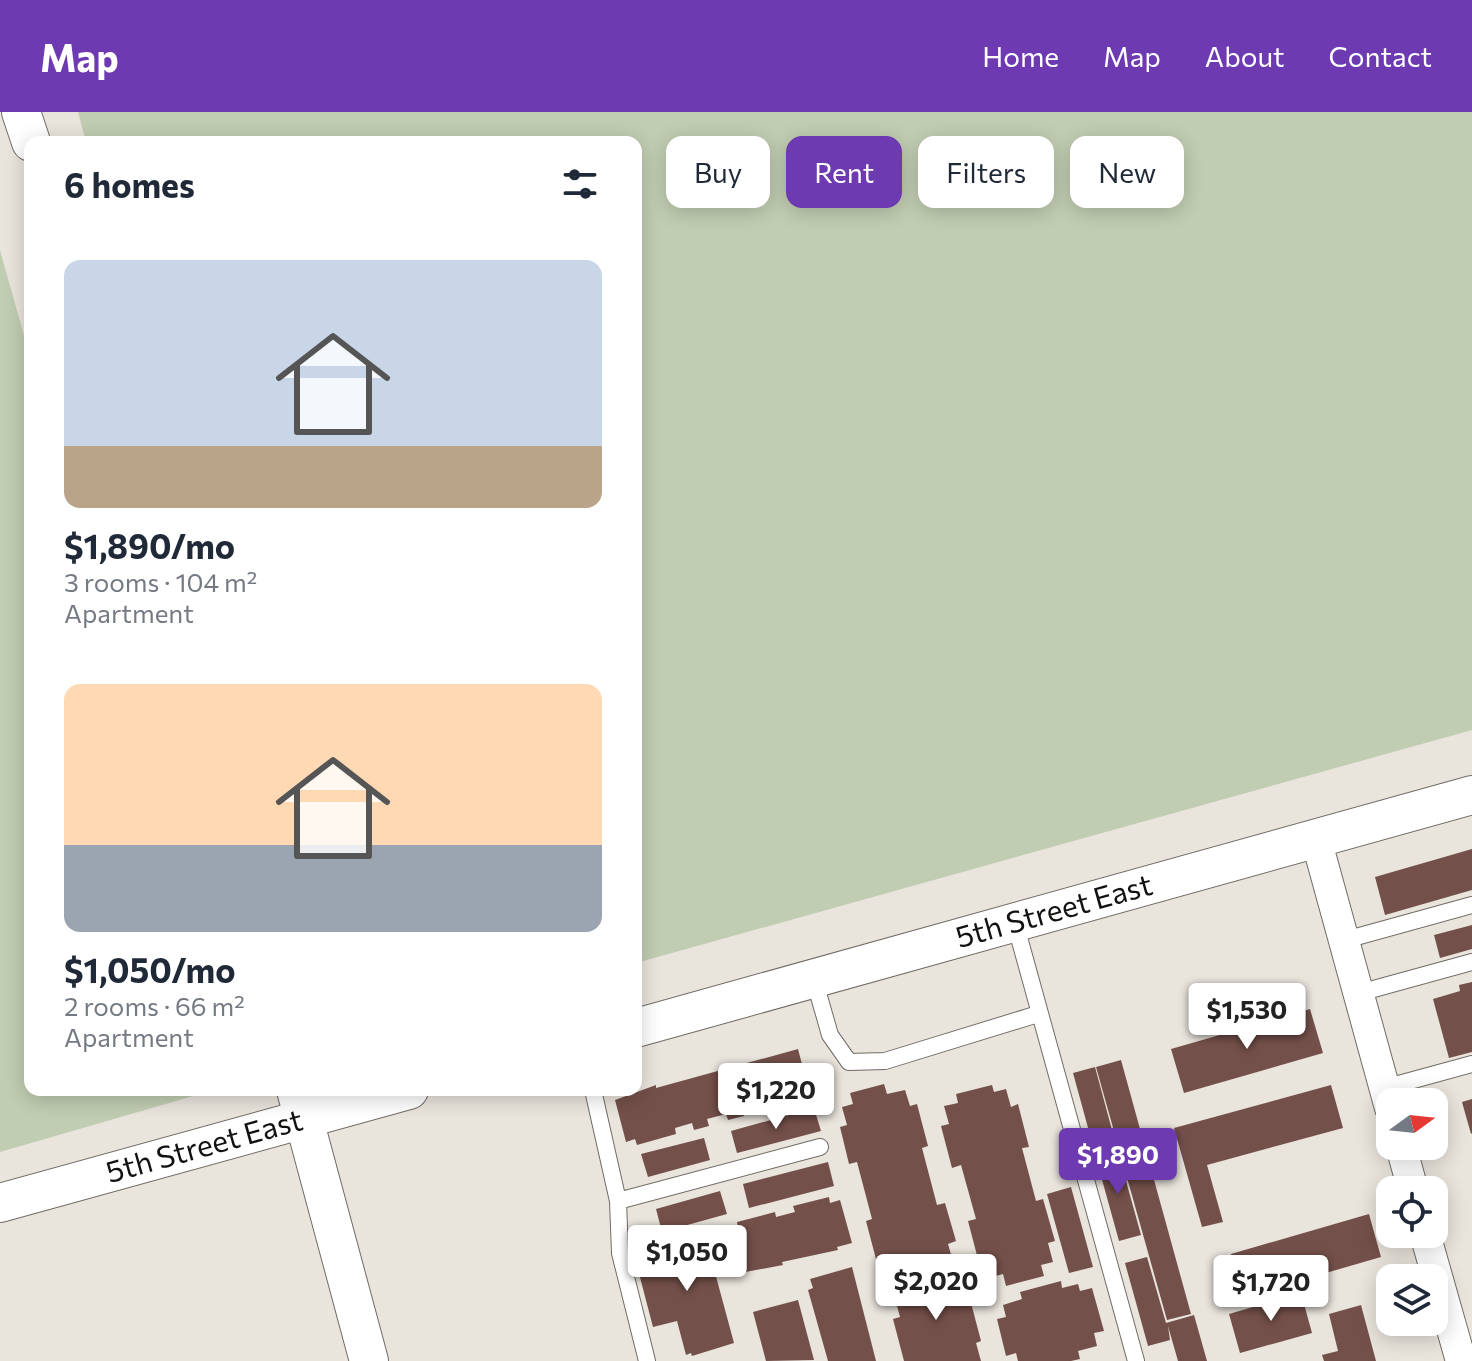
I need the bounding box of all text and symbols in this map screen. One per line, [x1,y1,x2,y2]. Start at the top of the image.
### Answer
text: Map [40,33,119,80]
text: Home [982,39,1059,73]
text: Map [1103,39,1161,73]
text: About [1205,39,1285,73]
text: Contact [1329,39,1432,73]
chip: Buy [666,136,770,208]
chip: Rent [786,136,902,208]
chip: Filters [918,136,1054,208]
chip: New [1070,136,1184,208]
icon: filters [558,162,602,206]
text: 6 homes [64,163,195,205]
icon: home [261,312,405,456]
text: $1,890/mo [64,524,235,566]
text: 3 rooms · 104 m² [64,566,257,597]
text: Apartment [64,597,194,628]
icon: home [261,736,405,880]
street label: 5th Street East [951,864,1156,954]
text: $1,050/mo [64,948,236,990]
pin: $1,530 [1182,983,1312,1051]
text: 2 rooms · 66 m² [64,990,245,1021]
text: $1,530 [1207,993,1287,1024]
text: Apartment [64,1021,194,1052]
pin: $1,220 [711,1063,841,1131]
text: $1,220 [736,1073,816,1104]
north arrow [1376,1088,1448,1160]
map controls [1376,1088,1448,1336]
street label: 5th Street East [101,1099,306,1189]
pin: $1,890 [1053,1128,1183,1196]
text: $1,890 [1077,1138,1159,1169]
button: locate [1376,1176,1448,1248]
pin: $1,050 [622,1225,752,1293]
text: $1,050 [646,1235,728,1266]
pin: $2,020 [871,1254,1001,1322]
pin: $1,720 [1206,1255,1336,1323]
text: $2,020 [894,1264,978,1295]
button: layers [1376,1264,1448,1336]
text: $1,720 [1231,1265,1311,1296]

